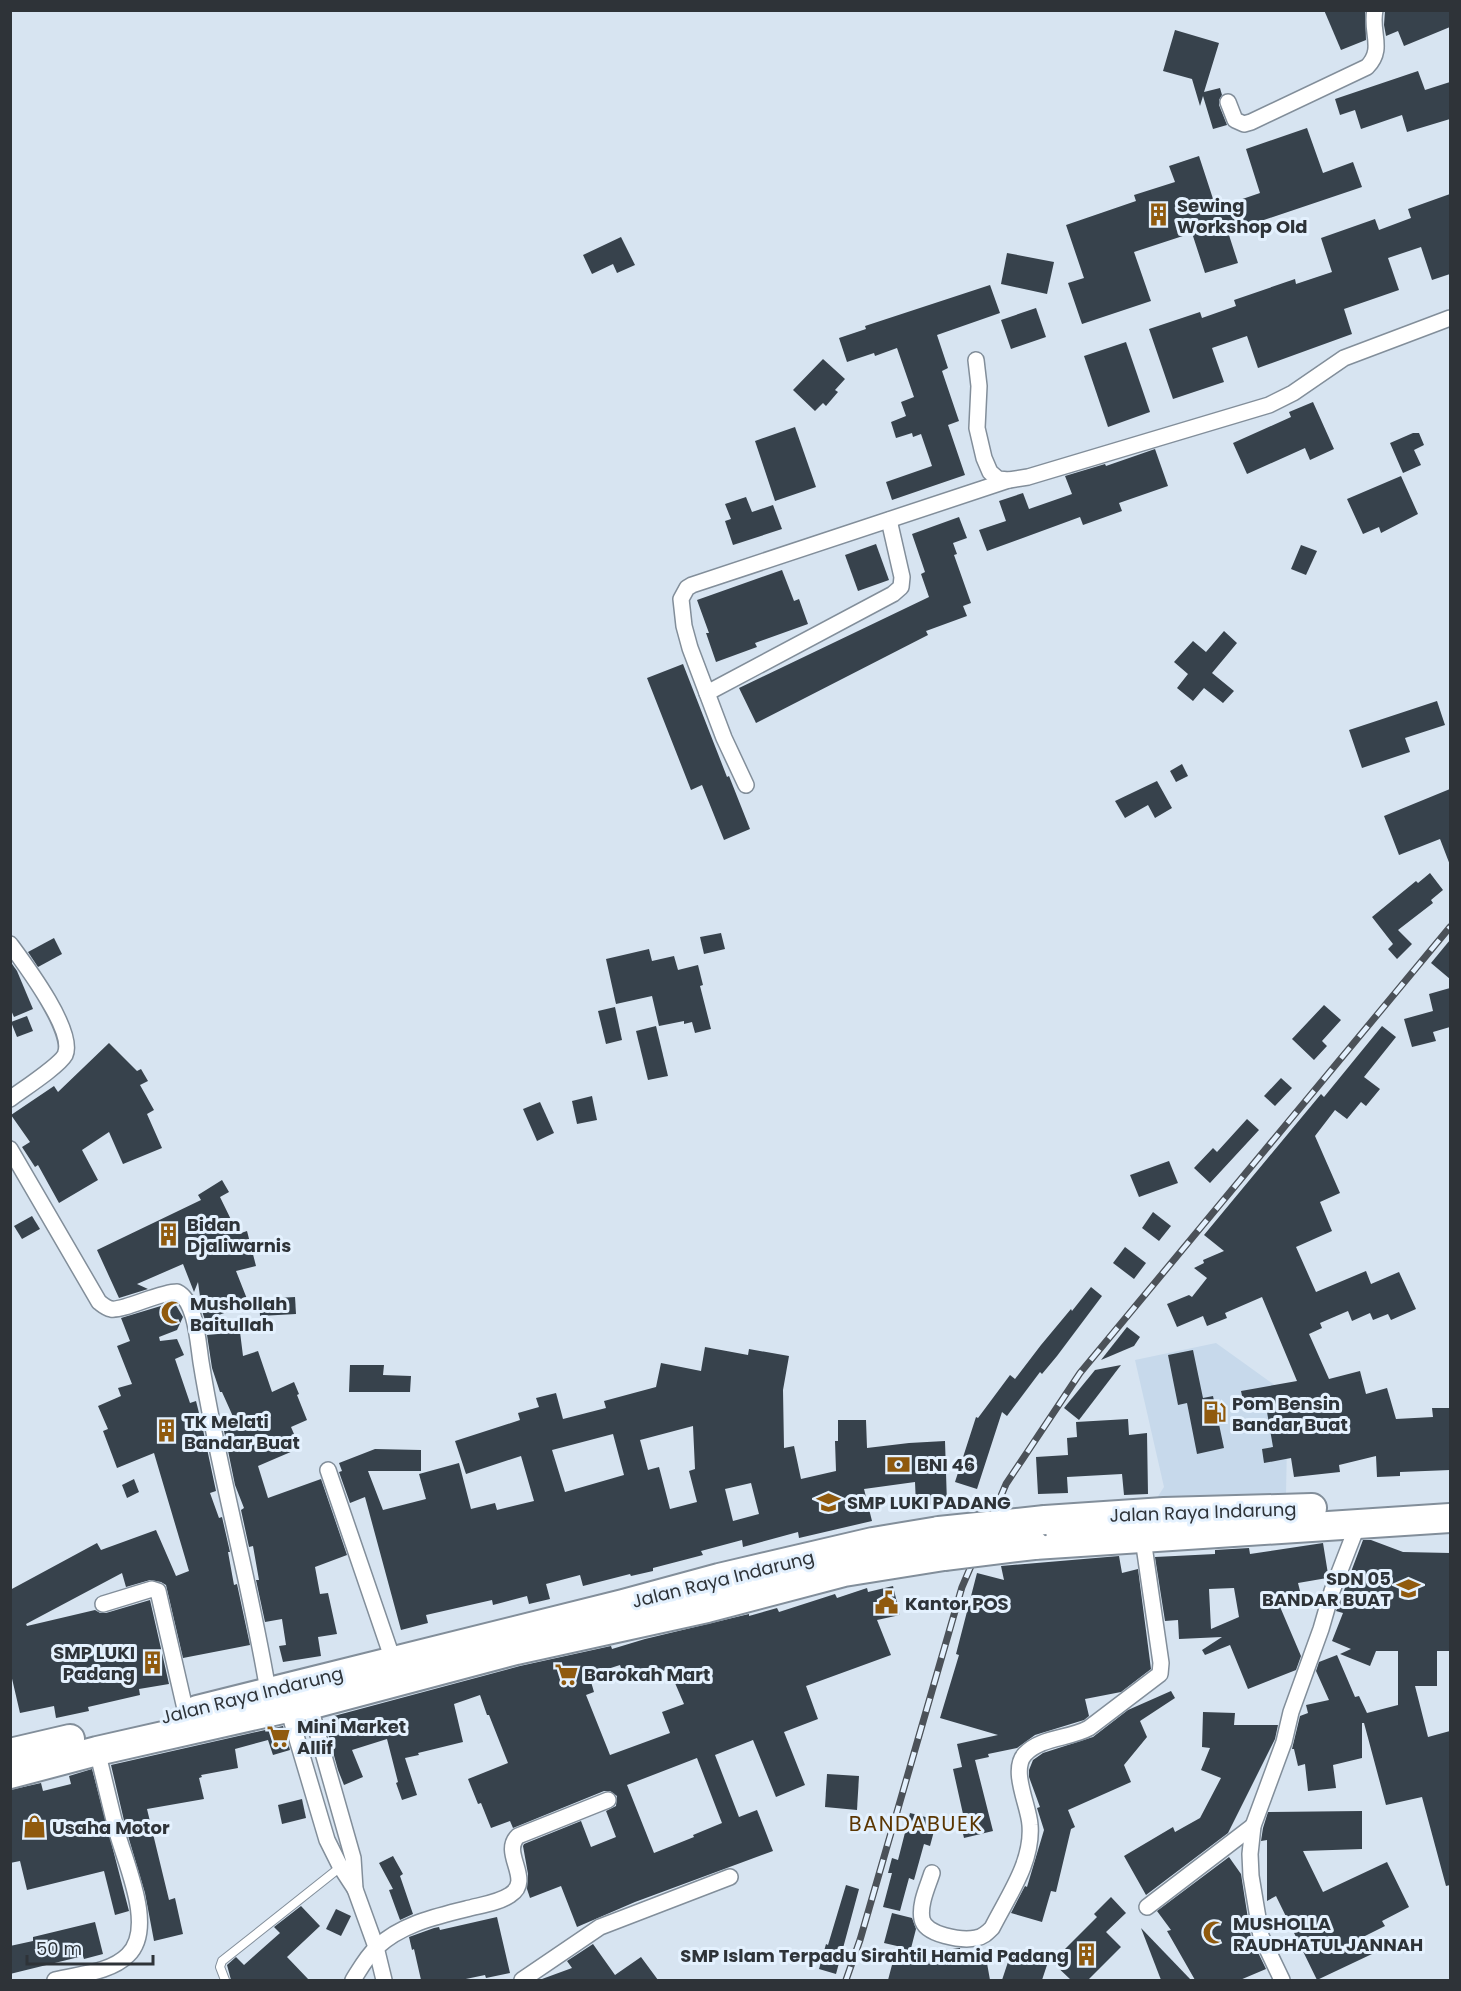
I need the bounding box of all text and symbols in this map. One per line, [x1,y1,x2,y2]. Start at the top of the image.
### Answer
place label: Sewing Workshop Old [1177,193,1308,239]
building icon: Sewing Workshop Old [1146,202,1172,228]
place label: Bidan Djaliwarnis [187,1212,291,1258]
building icon: Bidan Djaliwarnis [156,1221,182,1247]
place label: Mushollah Baitullah [190,1291,287,1337]
mosque icon: Mushollah Baitullah [159,1300,185,1326]
place label: Pom Bensin Bandar Buat [1232,1391,1348,1437]
fuel station icon: Pom Bensin Bandar Buat [1201,1400,1227,1426]
place label: TK Melati Bandar Buat [184,1409,300,1455]
building icon: TK Melati Bandar Buat [153,1418,179,1444]
bank icon: BNI 46 [886,1451,912,1477]
place label: BNI 46 [917,1452,975,1477]
school or university icon: SMP LUKI PADANG [816,1489,842,1515]
place label: SMP LUKI PADANG [847,1490,1011,1515]
street label: Jalan Raya Indarung [1109,1496,1297,1528]
street label: Jalan Raya Indarung [629,1544,817,1614]
place label: SDN 05 BANDAR BUAT [1262,1566,1391,1612]
school or university icon: SDN 05 BANDAR BUAT [1396,1575,1422,1601]
public building icon: Kantor POS [874,1590,900,1616]
place label: Kantor POS [905,1591,1009,1616]
place label: SMP LUKI Padang [53,1640,135,1686]
building icon: SMP LUKI Padang [140,1649,166,1675]
street label: Jalan Raya Indarung [158,1660,346,1730]
supermarket icon: Barokah Mart [553,1661,579,1687]
place label: Barokah Mart [584,1662,710,1687]
place label: Mini Market Allif [297,1714,406,1760]
supermarket icon: Mini Market Allif [266,1723,292,1749]
district label: BANDABUEK [849,1809,983,1838]
shop icon: Usaha Motor [21,1814,47,1840]
place label: Usaha Motor [52,1815,170,1840]
place label: MUSHOLLA RAUDHATUL JANNAH [1233,1911,1423,1957]
mosque icon: MUSHOLLA RAUDHATUL JANNAH [1202,1920,1228,1946]
scale bar [27,1928,153,1966]
text: 50 m [36,1936,82,1961]
building icon: SMP Islam Terpadu Sirahtil Hamid Padang [1074,1942,1100,1968]
place label: SMP Islam Terpadu Sirahtil Hamid Padang [680,1943,1069,1968]

